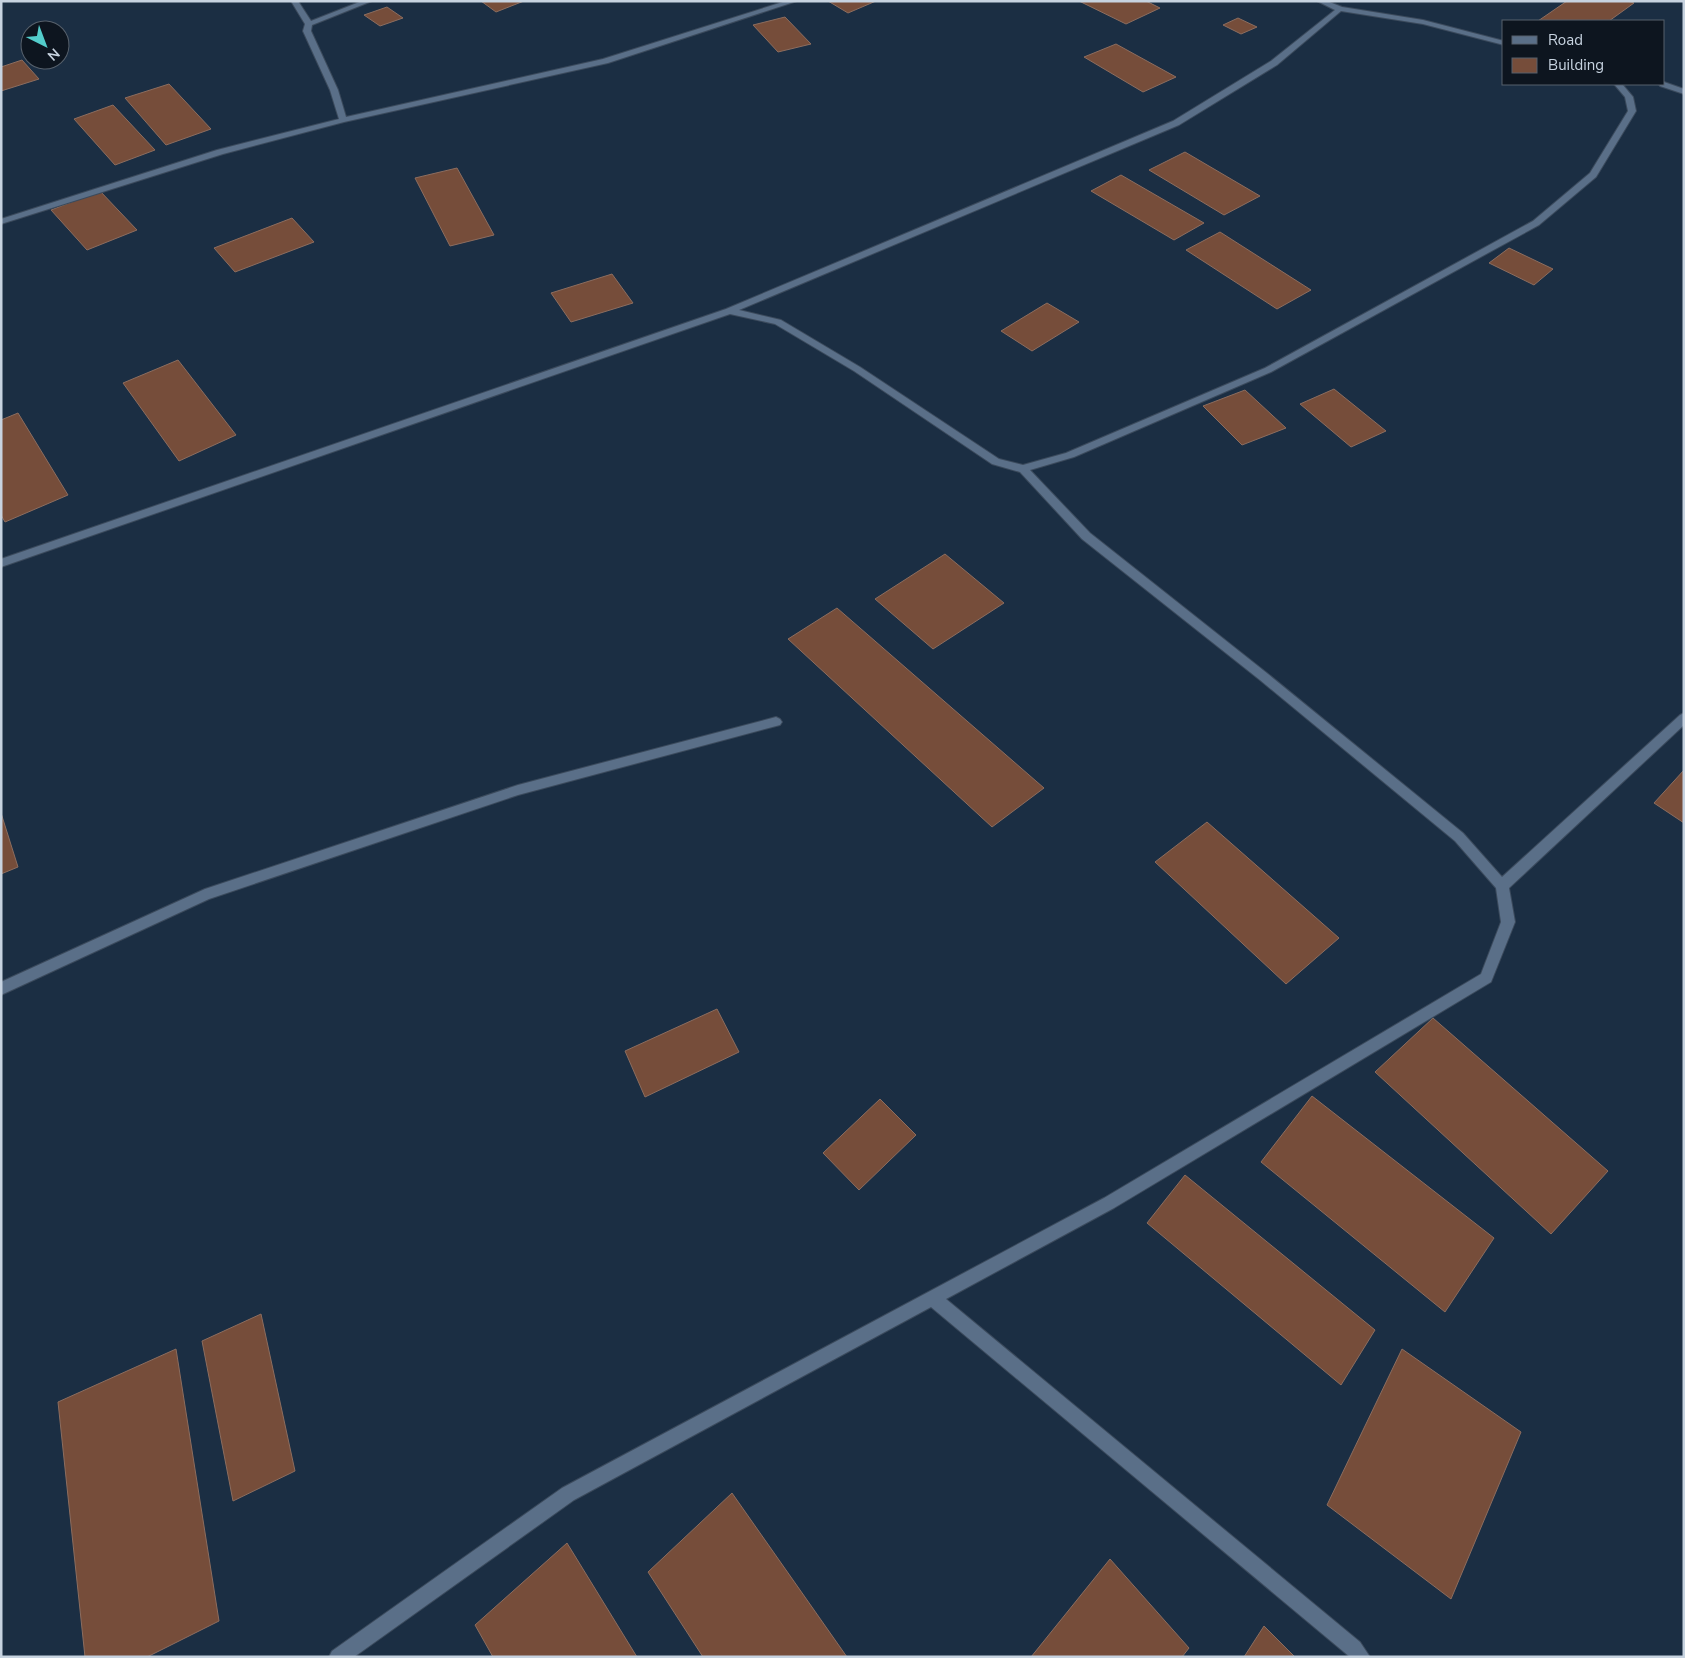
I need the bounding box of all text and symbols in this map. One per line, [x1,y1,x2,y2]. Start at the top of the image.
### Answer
north arrow [20,20,70,70]
legend [1502,20,1665,85]
text: Road [1548,30,1583,50]
text: N [43,44,64,65]
text: Building [1548,55,1604,75]

